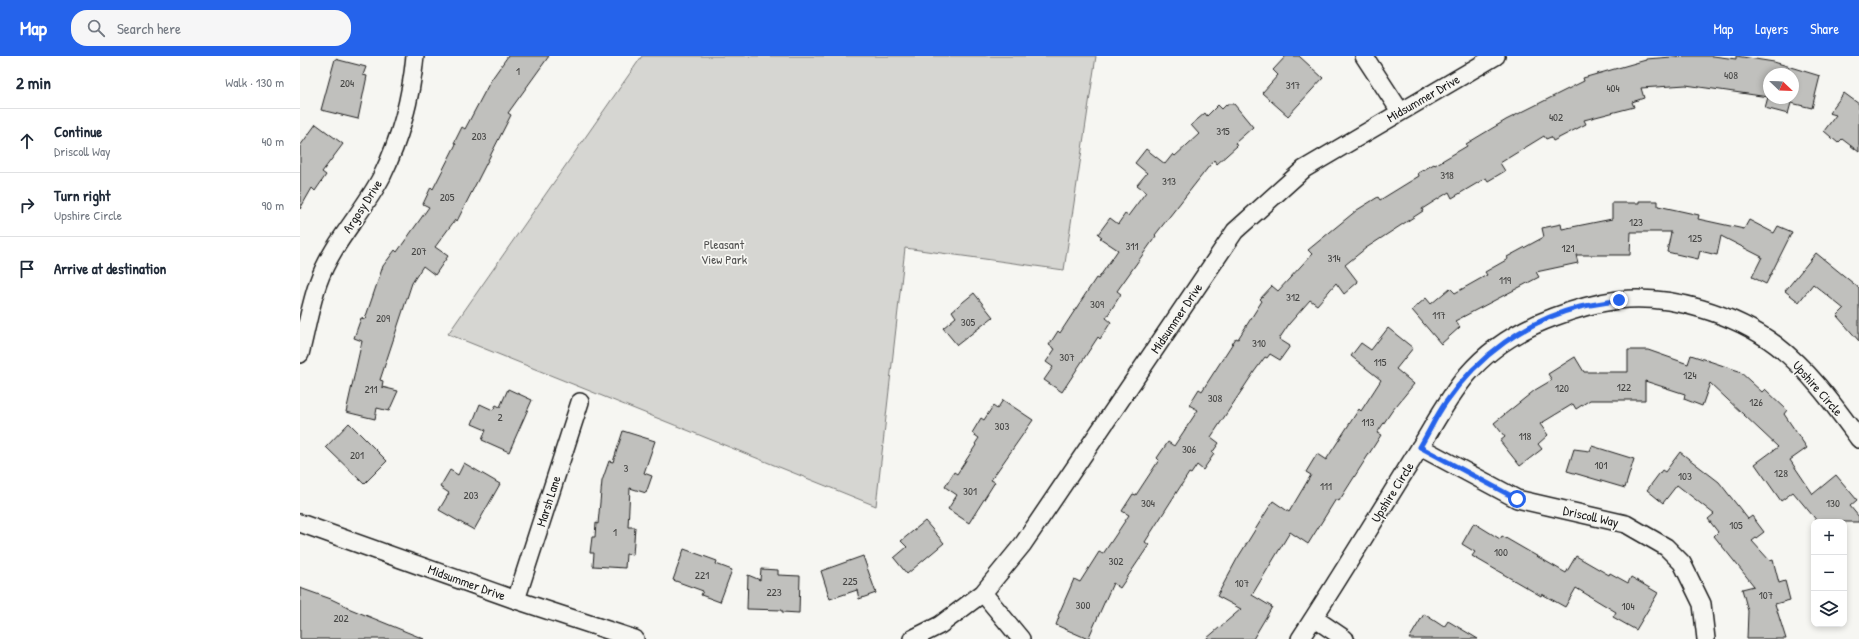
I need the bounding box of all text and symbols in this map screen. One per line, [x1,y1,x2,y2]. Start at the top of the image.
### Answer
search box [71,10,351,46]
text: Map [20,15,47,41]
icon: search [85,17,107,39]
text: Search here [117,18,181,39]
text: Map [1713,19,1733,38]
text: Layers [1755,19,1788,38]
text: Share [1810,19,1839,38]
house number: 1 [516,64,520,78]
house number: 408 [1724,68,1738,82]
north arrow [1763,68,1799,104]
street label: Midsummer Drive [1383,70,1463,126]
text: 2 min [16,71,51,94]
text: Walk · 130 m [225,73,284,91]
house number: 204 [340,76,354,90]
house number: 317 [1286,78,1300,92]
house number: 404 [1606,81,1620,95]
house number: 402 [1549,110,1563,124]
text: Continue [54,121,102,142]
house number: 315 [1216,124,1230,138]
house number: 203 [471,129,487,143]
icon: ahead [16,130,38,152]
text: 40 m [261,132,284,150]
text: Driscoll Way [54,142,111,160]
house number: 318 [1440,168,1454,182]
house number: 313 [1162,174,1176,188]
street label: Argosy Drive [338,176,386,236]
text: Turn right [54,185,110,206]
house number: 205 [440,190,455,204]
icon: right [16,194,38,216]
text: 90 m [262,196,284,214]
text: Upshire Circle [54,206,122,224]
house number: 123 [1629,215,1643,229]
house number: 125 [1688,231,1702,245]
park label: Pleasant View Park [701,235,748,268]
house number: 311 [1126,239,1138,253]
house number: 121 [1561,241,1575,255]
house number: 207 [411,244,427,258]
house number: 314 [1327,251,1341,265]
icon: arrive [16,258,38,280]
text: Arrive at destination [54,258,166,279]
house number: 119 [1499,273,1511,287]
street label: Midsummer Drive [1146,279,1206,357]
house number: 312 [1286,290,1300,304]
route end [1610,291,1628,309]
house number: 309 [1090,297,1104,311]
house number: 117 [1432,308,1446,322]
house number: 209 [376,311,390,325]
house number: 305 [961,315,976,329]
house number: 310 [1252,336,1266,350]
house number: 307 [1059,350,1075,364]
house number: 115 [1374,355,1387,369]
street label: Upshire Circle [1789,356,1847,420]
house number: 124 [1683,368,1697,382]
house number: 122 [1617,380,1631,394]
house number: 120 [1555,381,1569,395]
house number: 211 [364,382,378,396]
house number: 308 [1208,391,1223,405]
house number: 126 [1749,395,1763,409]
house number: 2 [497,410,503,424]
house number: 113 [1362,415,1375,429]
house number: 303 [995,419,1009,433]
house number: 118 [1519,429,1532,443]
house number: 306 [1182,442,1197,456]
house number: 201 [350,448,364,462]
street label: Upshire Circle [1366,458,1418,526]
house number: 101 [1595,458,1607,472]
house number: 3 [624,461,629,475]
house number: 128 [1774,466,1788,480]
house number: 103 [1678,469,1692,483]
street label: Marsh Lane [531,473,565,529]
house number: 111 [1320,479,1332,493]
house number: 301 [963,484,977,498]
house number: 203 [463,488,479,502]
route start [1508,490,1526,508]
house number: 304 [1141,496,1155,510]
house number: 130 [1826,496,1840,510]
street label: Driscoll Way [1561,501,1621,531]
house number: 105 [1729,518,1743,532]
map controls [1811,519,1847,627]
button: + [1811,519,1847,555]
house number: 1 [613,525,617,539]
house number: 100 [1494,545,1508,559]
house number: 302 [1108,554,1124,568]
button: − [1811,555,1847,591]
street label: Midsummer Drive [426,560,508,604]
house number: 221 [695,568,709,582]
house number: 225 [843,574,858,588]
house number: 107 [1235,576,1249,590]
house number: 223 [766,585,782,599]
house number: 107 [1759,588,1773,602]
button: layers [1811,591,1847,627]
house number: 300 [1076,598,1090,612]
house number: 104 [1621,599,1635,613]
house number: 202 [333,611,349,625]

